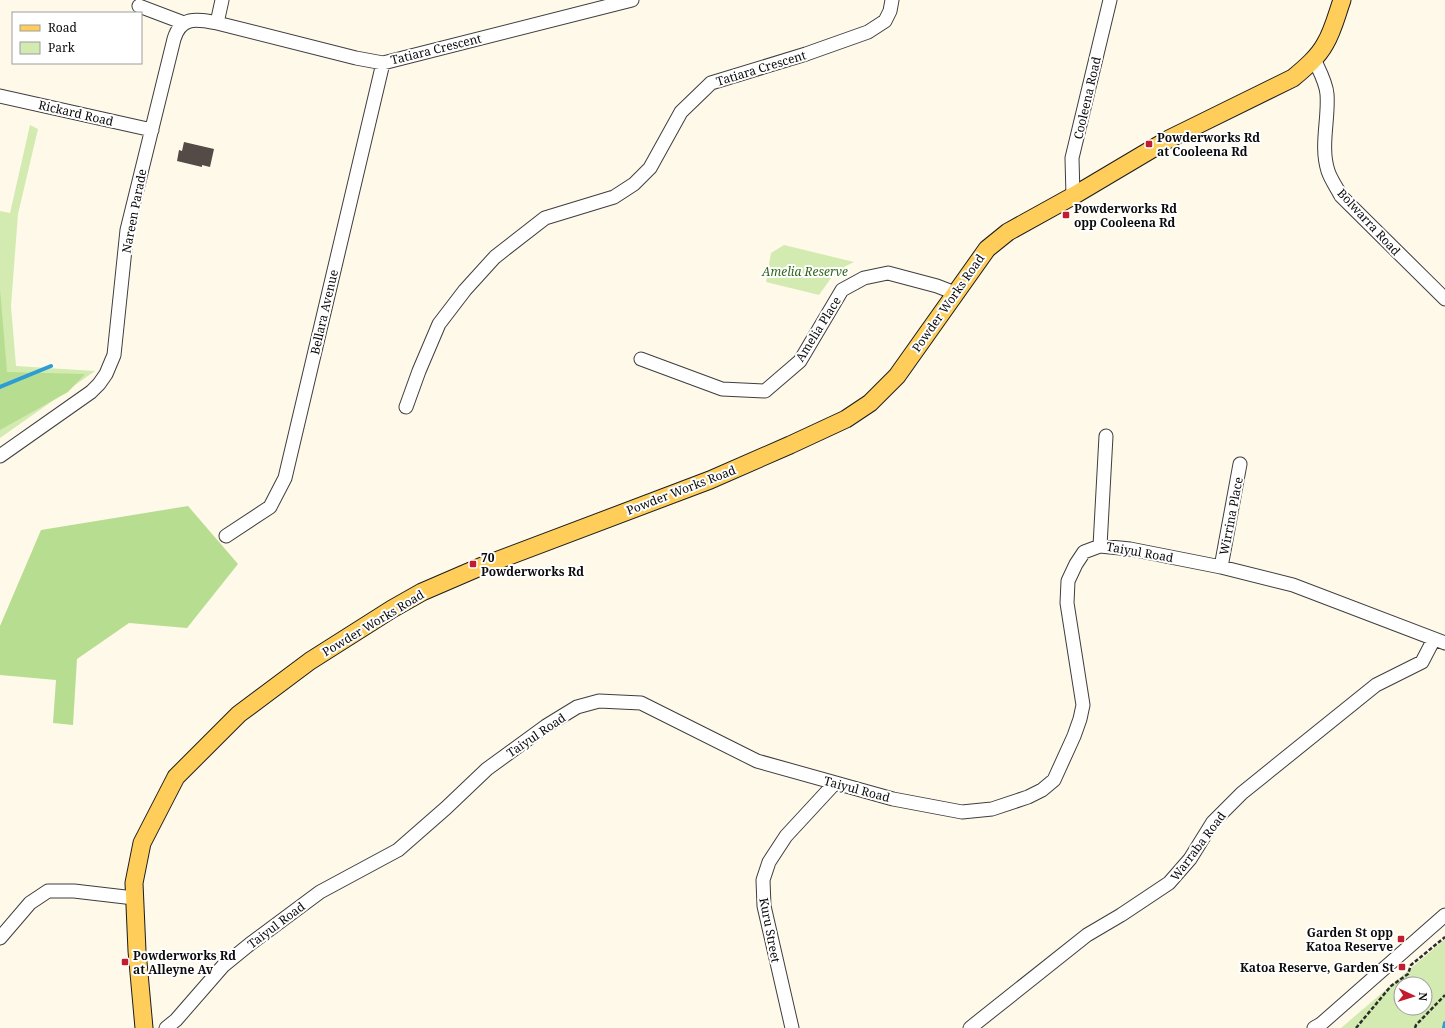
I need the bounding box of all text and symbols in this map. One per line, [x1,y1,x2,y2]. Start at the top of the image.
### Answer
legend [12,12,142,64]
text: Road [48,19,78,36]
street label: Tatiara Crescent [389,30,483,68]
text: Park [48,39,76,56]
street label: Tatiara Crescent [714,46,808,90]
street label: Cooleena Road [1069,54,1105,141]
street label: Rickard Road [37,96,116,130]
place label: Powderworks Rd at Cooleena Rd [1157,129,1260,160]
marker: Powderworks Rd at Cooleena Rd [1144,139,1154,149]
street label: Nareen Parade [118,168,150,254]
street label: Bolwarra Road [1334,185,1405,260]
place label: Powderworks Rd opp Cooleena Rd [1074,200,1177,231]
marker: Powderworks Rd opp Cooleena Rd [1061,210,1071,220]
street label: Powder Works Road [908,250,989,355]
park label: Amelia Reserve [761,263,848,280]
street label: Bellara Avenue [306,268,342,356]
street label: Amelia Place [791,293,845,365]
street label: Powder Works Road [624,461,739,519]
street label: Wirrina Place [1215,475,1247,557]
street label: Taiyul Road [1105,538,1175,566]
place label: 70 Powderworks Rd [481,549,584,580]
marker: 70 Powderworks Rd [468,559,478,569]
street label: Powder Works Road [319,586,428,660]
street label: Taiyul Road [503,709,569,761]
street label: Taiyul Road [822,772,893,806]
street label: Warraba Road [1166,807,1230,884]
street label: Kuru Street [755,896,785,964]
street label: Taiyul Road [244,897,309,952]
place label: Garden St opp Katoa Reserve [1306,924,1393,955]
marker: Garden St opp Katoa Reserve [1396,934,1406,944]
place label: Powderworks Rd at Alleyne Av [133,947,236,978]
marker: Powderworks Rd at Alleyne Av [120,957,130,967]
place label: Katoa Reserve, Garden St [1240,959,1394,976]
marker: Katoa Reserve, Garden St [1397,962,1407,972]
north arrow [1393,976,1433,1016]
text: N [1416,992,1431,1002]

